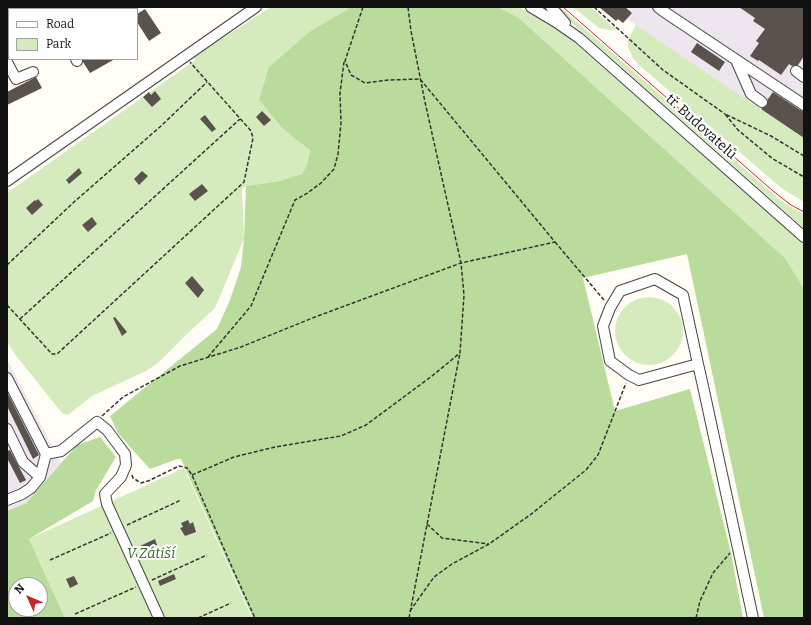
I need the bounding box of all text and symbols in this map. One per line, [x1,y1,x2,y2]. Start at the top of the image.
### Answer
legend [8,8,138,60]
text: Road [46,17,74,31]
text: Park [46,37,71,51]
street label: tř. Budovatelů [662,91,740,163]
park label: V Zátiší [127,546,175,562]
north arrow [8,577,48,617]
text: N [12,581,27,597]

